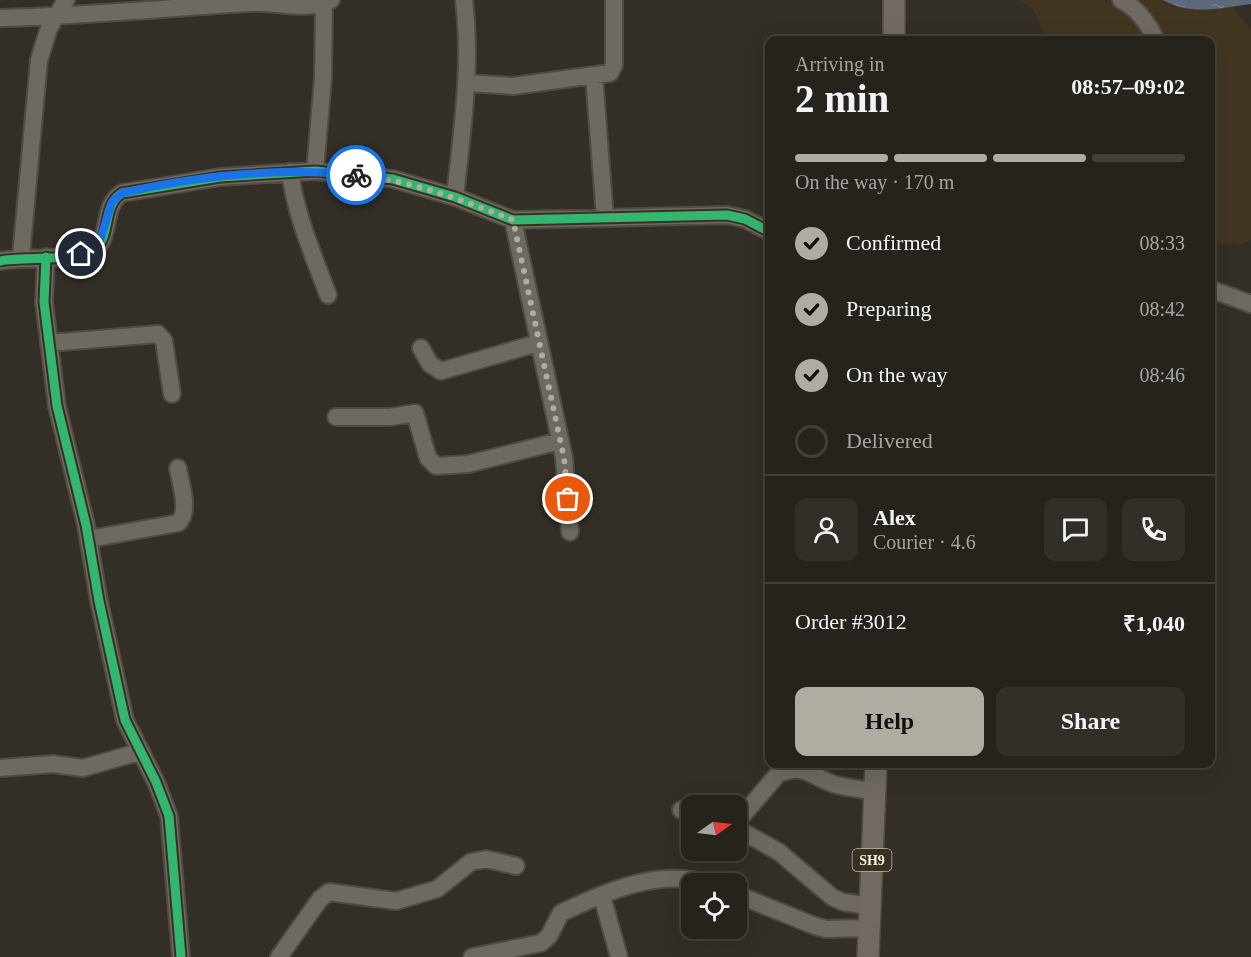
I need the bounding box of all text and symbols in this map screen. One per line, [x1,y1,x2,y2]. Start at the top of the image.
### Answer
text: Arriving in [795,53,884,75]
text: 08:57–09:02 [1071,74,1185,99]
text: 2 min [795,77,889,120]
courier [326,145,386,205]
icon: bike [340,159,373,192]
text: On the way · 170 m [795,171,954,193]
icon: check [795,227,828,260]
pin [55,228,106,279]
text: Confirmed [846,230,941,255]
text: 08:33 [1139,232,1185,254]
icon: home [64,237,97,270]
icon: check [795,293,828,326]
text: Preparing [846,296,932,321]
text: 08:42 [1139,298,1185,320]
icon: check [795,359,828,392]
text: On the way [846,362,947,387]
text: 08:46 [1139,364,1185,386]
text: Delivered [846,428,933,453]
pin [542,473,593,524]
icon: bag [551,482,584,515]
button: person [795,498,858,561]
button: chat [1044,498,1107,561]
button: phone [1122,498,1185,561]
text: Alex [873,505,916,530]
text: Courier · 4.6 [873,531,976,553]
text: Order #3012 [795,609,907,634]
text: ₹1,040 [1123,611,1185,636]
button: Help [795,687,984,756]
button: Share [996,687,1185,756]
north arrow [681,795,747,861]
map controls [681,795,747,939]
road number: SH9 [852,849,892,871]
button: locate [681,873,747,939]

